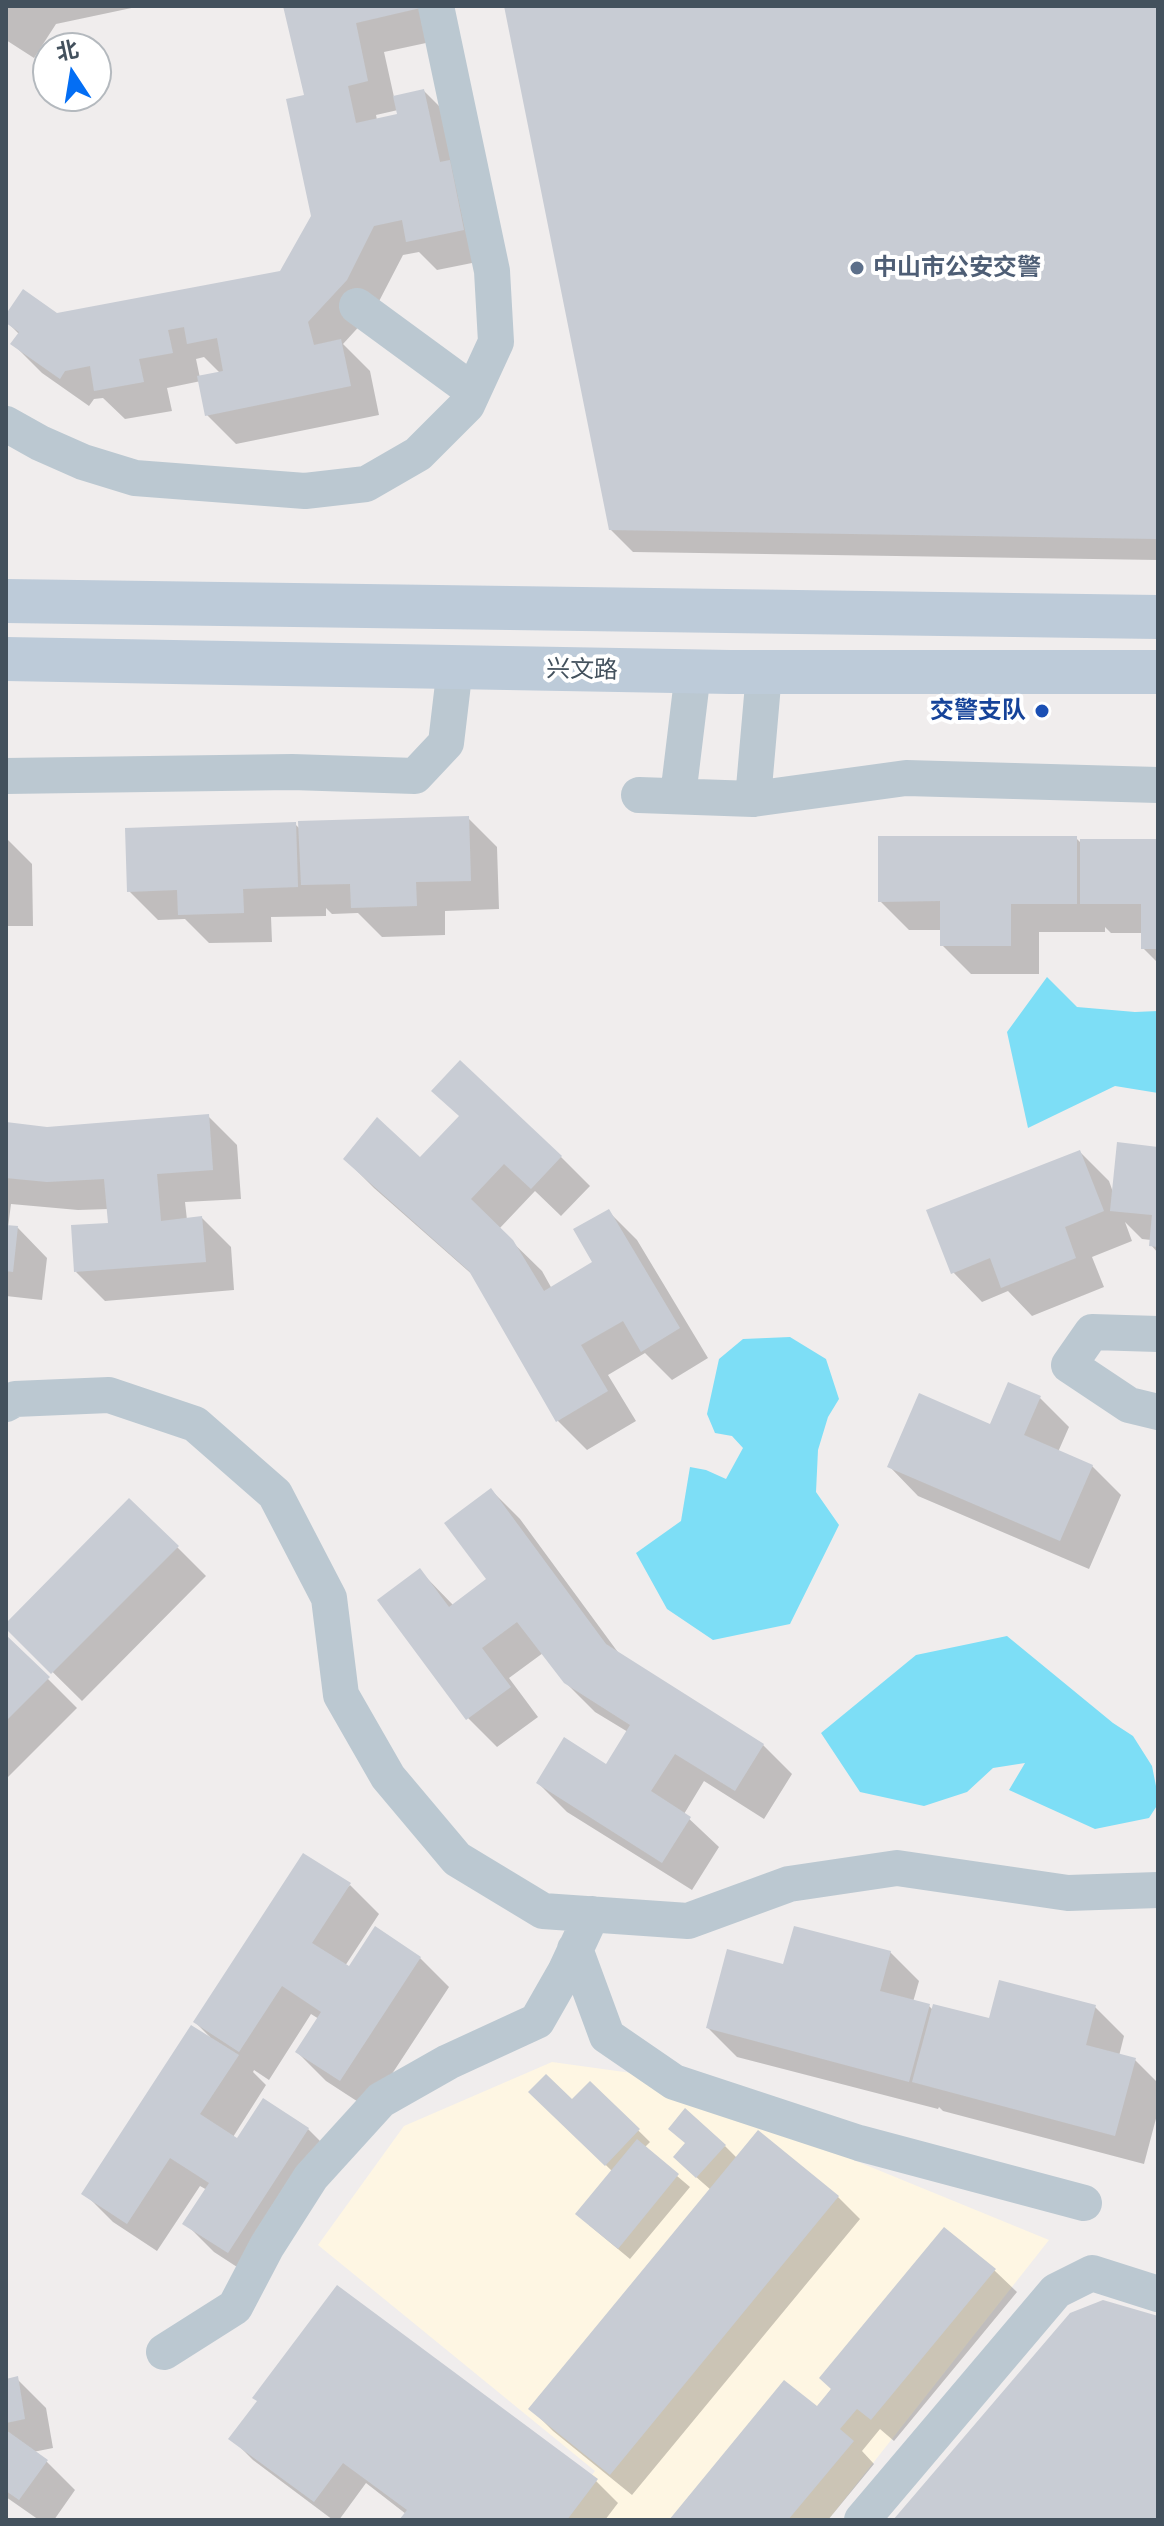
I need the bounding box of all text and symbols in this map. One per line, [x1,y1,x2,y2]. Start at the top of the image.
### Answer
north arrow [32,32,112,112]
text: 北 [54,34,81,66]
place label: 中山市公安交警 [873,254,1041,282]
marker: 中山市公安交警 [848,259,866,277]
street label: 兴文路 [546,655,618,685]
place label: 交警支队 [930,697,1026,725]
marker: 交警支队 [1033,702,1051,720]

